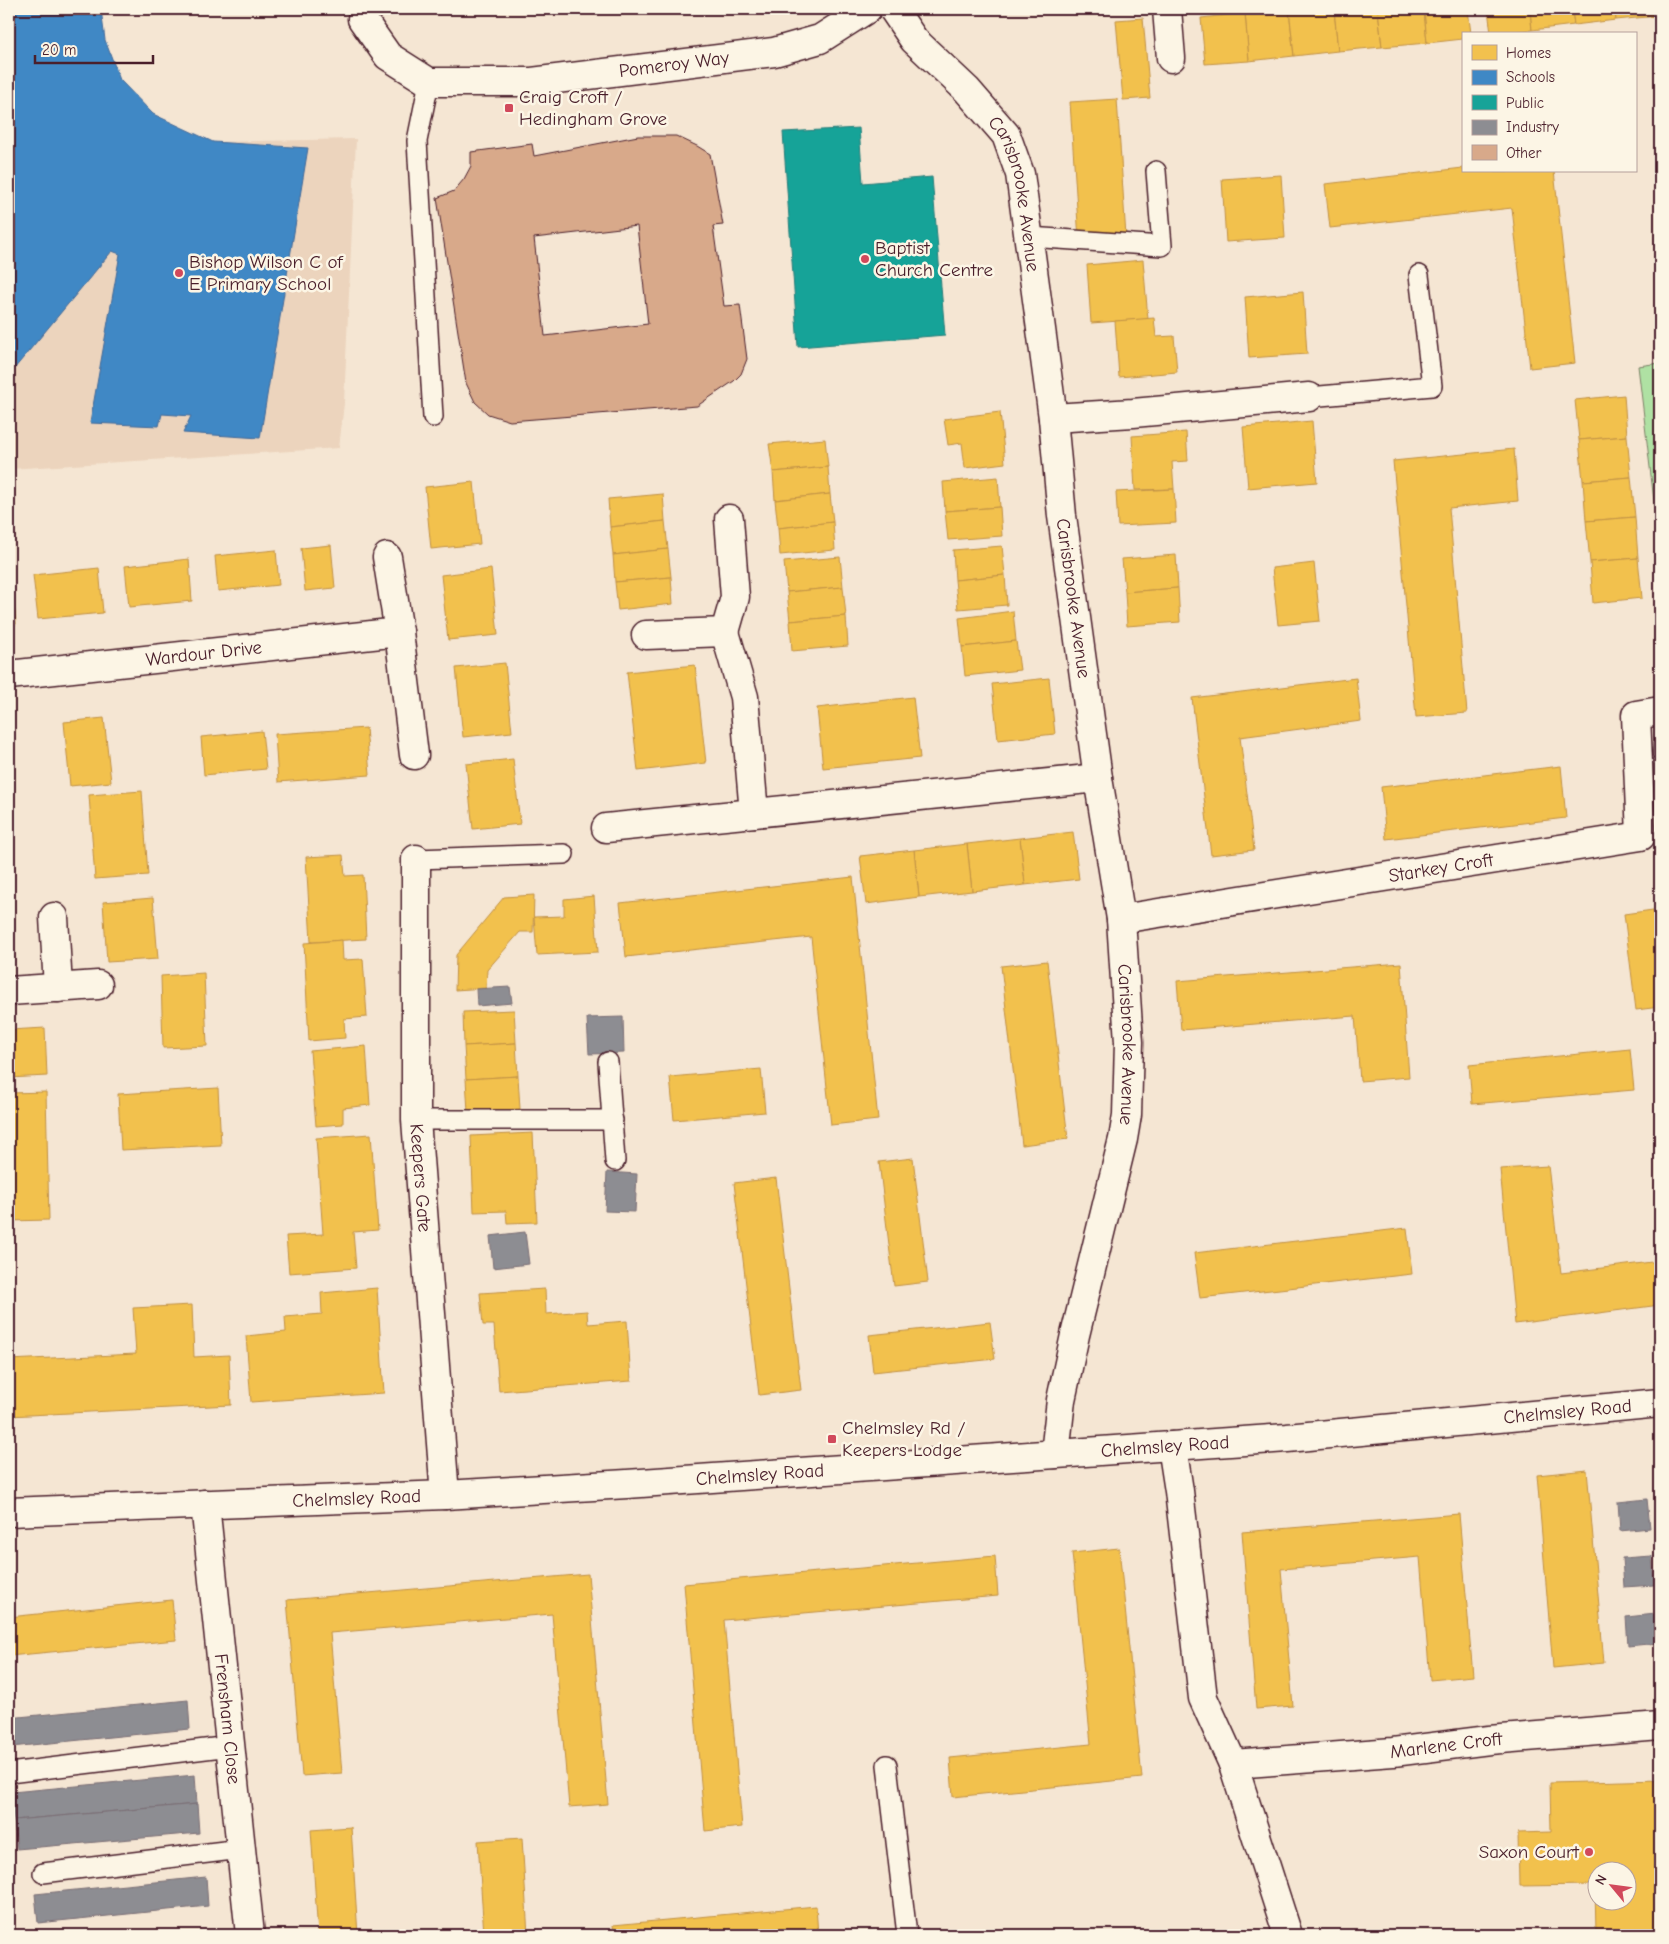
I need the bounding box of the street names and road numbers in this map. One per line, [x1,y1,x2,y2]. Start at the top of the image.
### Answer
street label: Pomeroy Way [618,47,731,82]
street label: Carisbrooke Avenue [984,112,1044,273]
street label: Carisbrooke Avenue [1051,517,1095,680]
street label: Wardour Drive [145,636,263,671]
street label: Starkey Croft [1387,849,1495,887]
street label: Carisbrooke Avenue [1113,963,1140,1127]
street label: Keepers Gate [405,1123,436,1233]
street label: Chelmsley Road [1502,1395,1633,1429]
street label: Chelmsley Road [1100,1431,1230,1462]
street label: Chelmsley Road [695,1459,825,1490]
street label: Chelmsley Road [292,1485,422,1512]
street label: Frensham Close [210,1652,245,1785]
street label: Marlene Croft [1389,1728,1504,1763]

